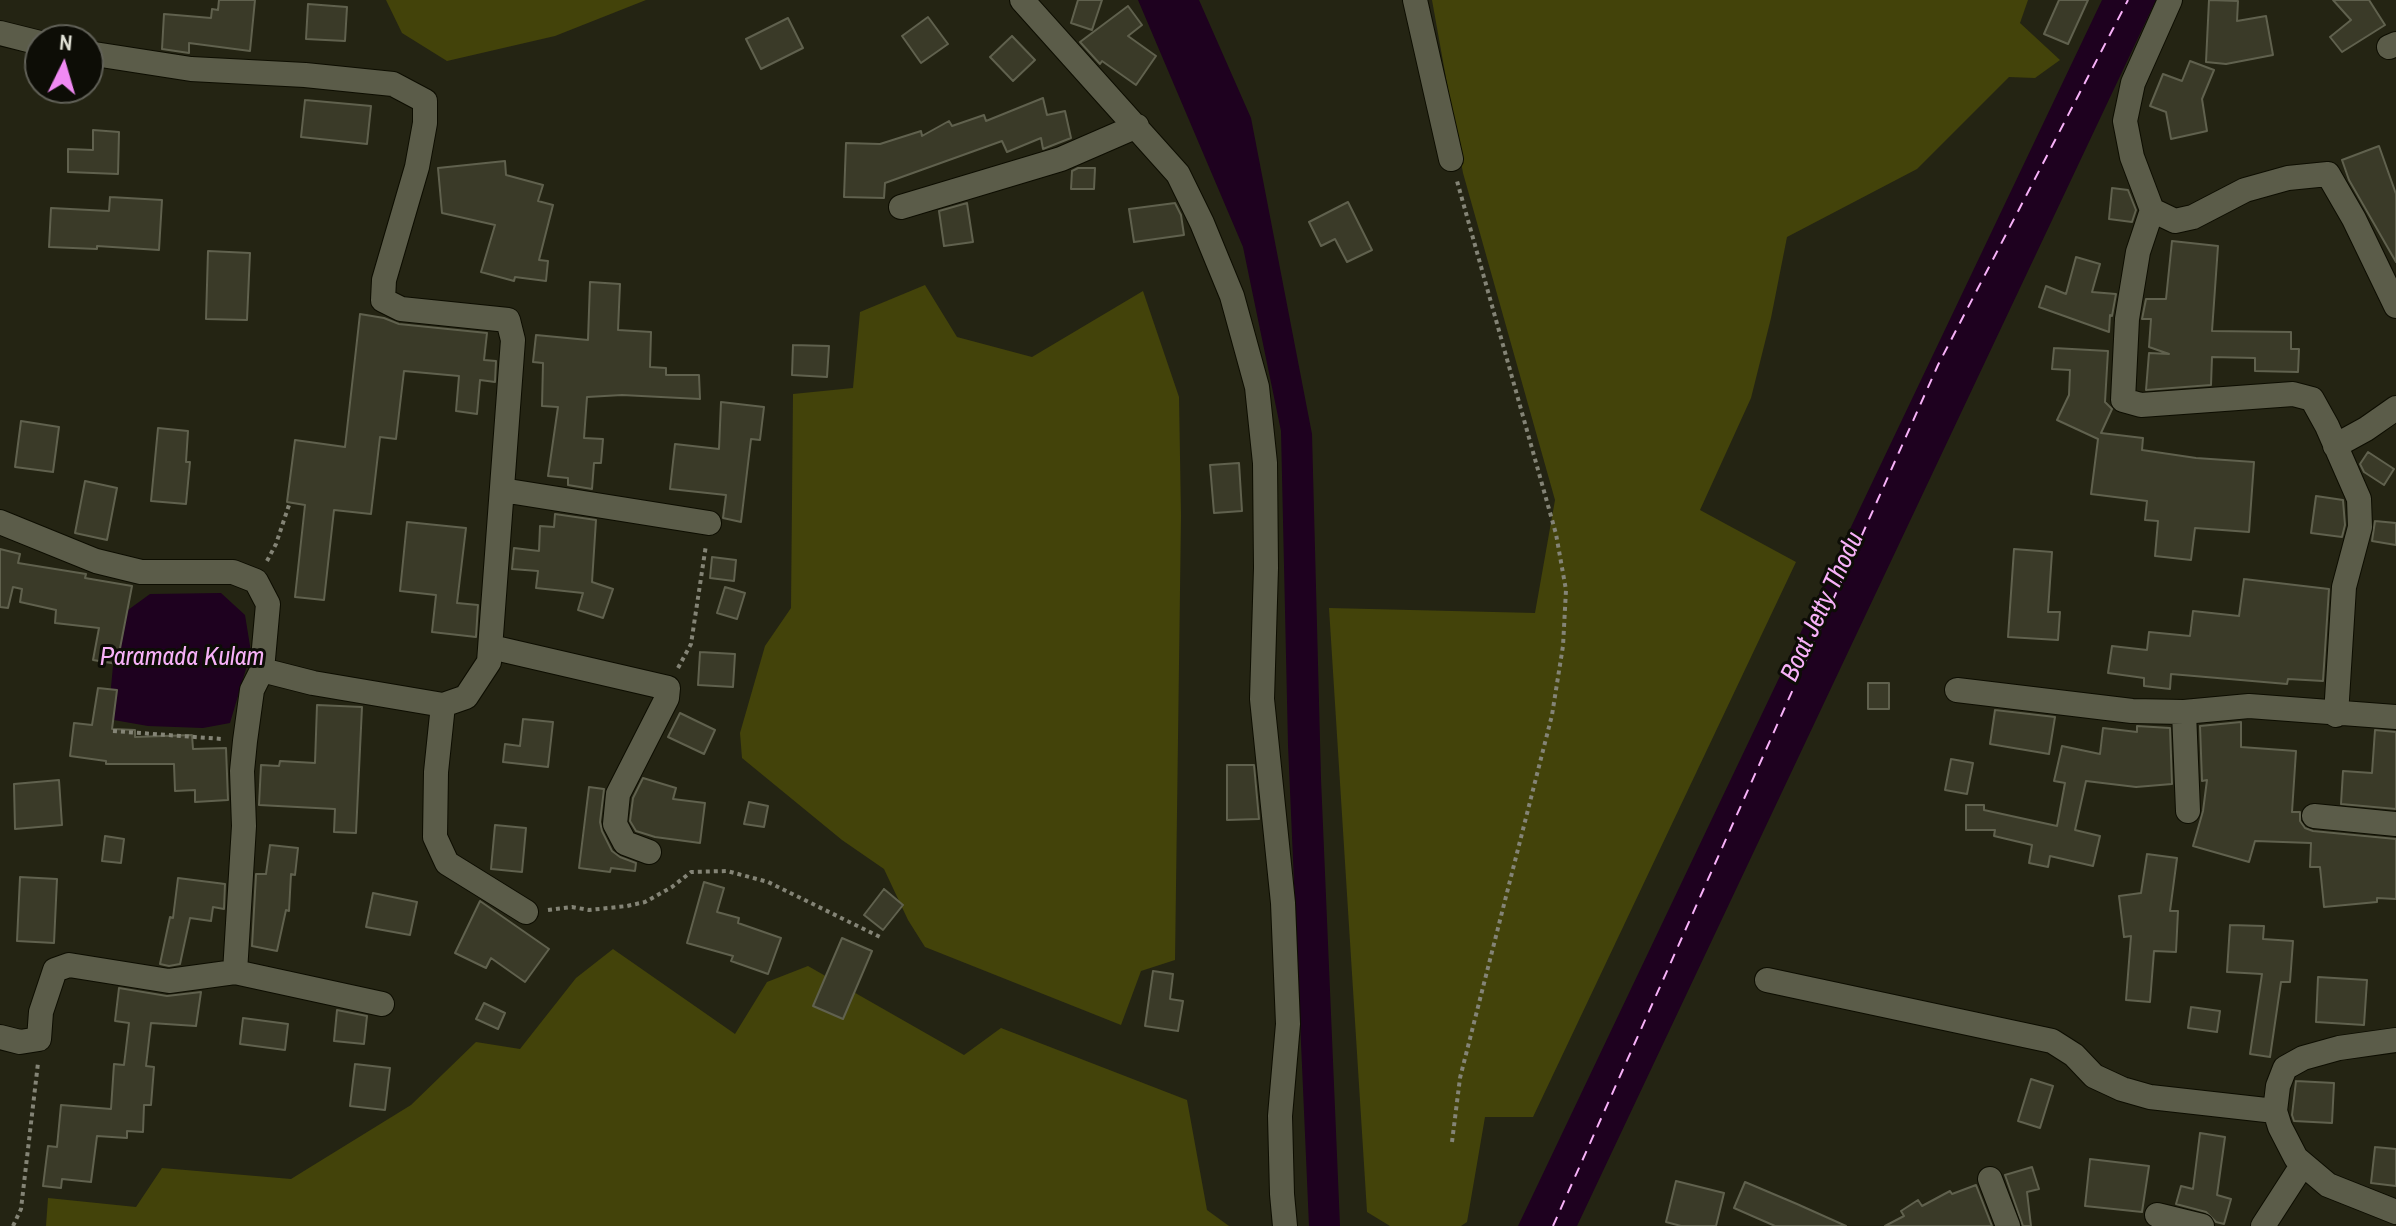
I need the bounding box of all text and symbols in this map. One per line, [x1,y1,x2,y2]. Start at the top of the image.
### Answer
north arrow [24,24,104,104]
text: N [58,27,74,58]
water label: Boat Jetty Thodu [1775,527,1871,687]
water label: Paramada Kulam [100,642,264,674]

